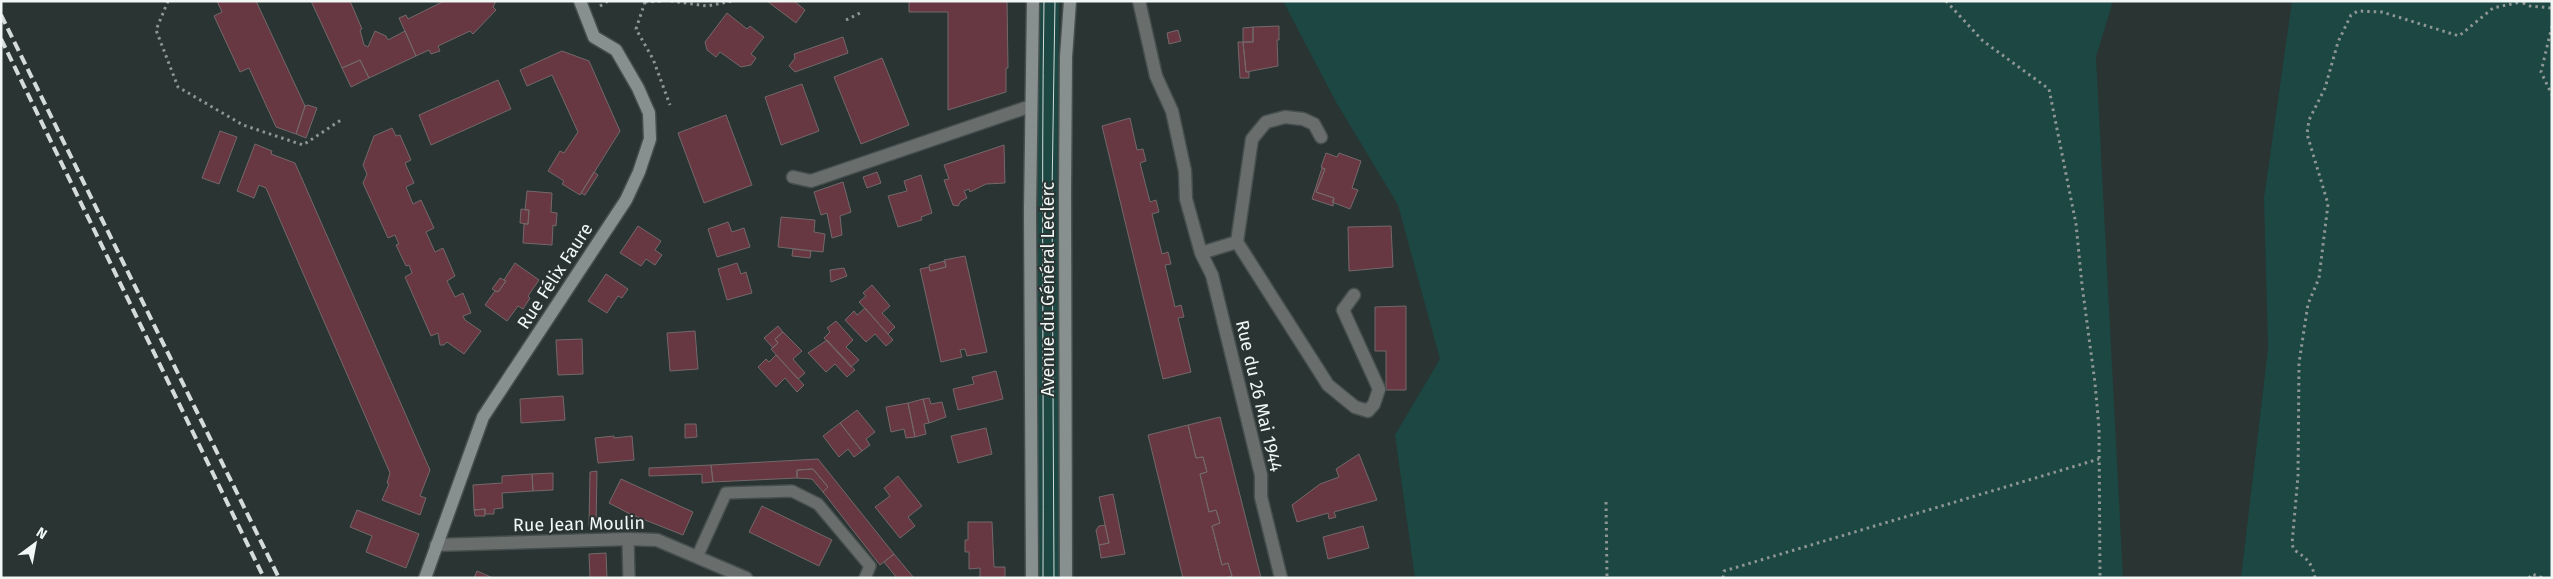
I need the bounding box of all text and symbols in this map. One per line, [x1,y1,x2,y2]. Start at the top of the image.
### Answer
street label: Avenue du Général Leclerc [1037,181,1059,396]
street label: Rue Félix Faure [513,219,597,333]
street label: Rue du 26 Mai 1944 [1231,318,1287,474]
street label: Rue Jean Moulin [513,512,645,536]
north arrow [10,519,60,569]
text: N [33,524,50,543]

